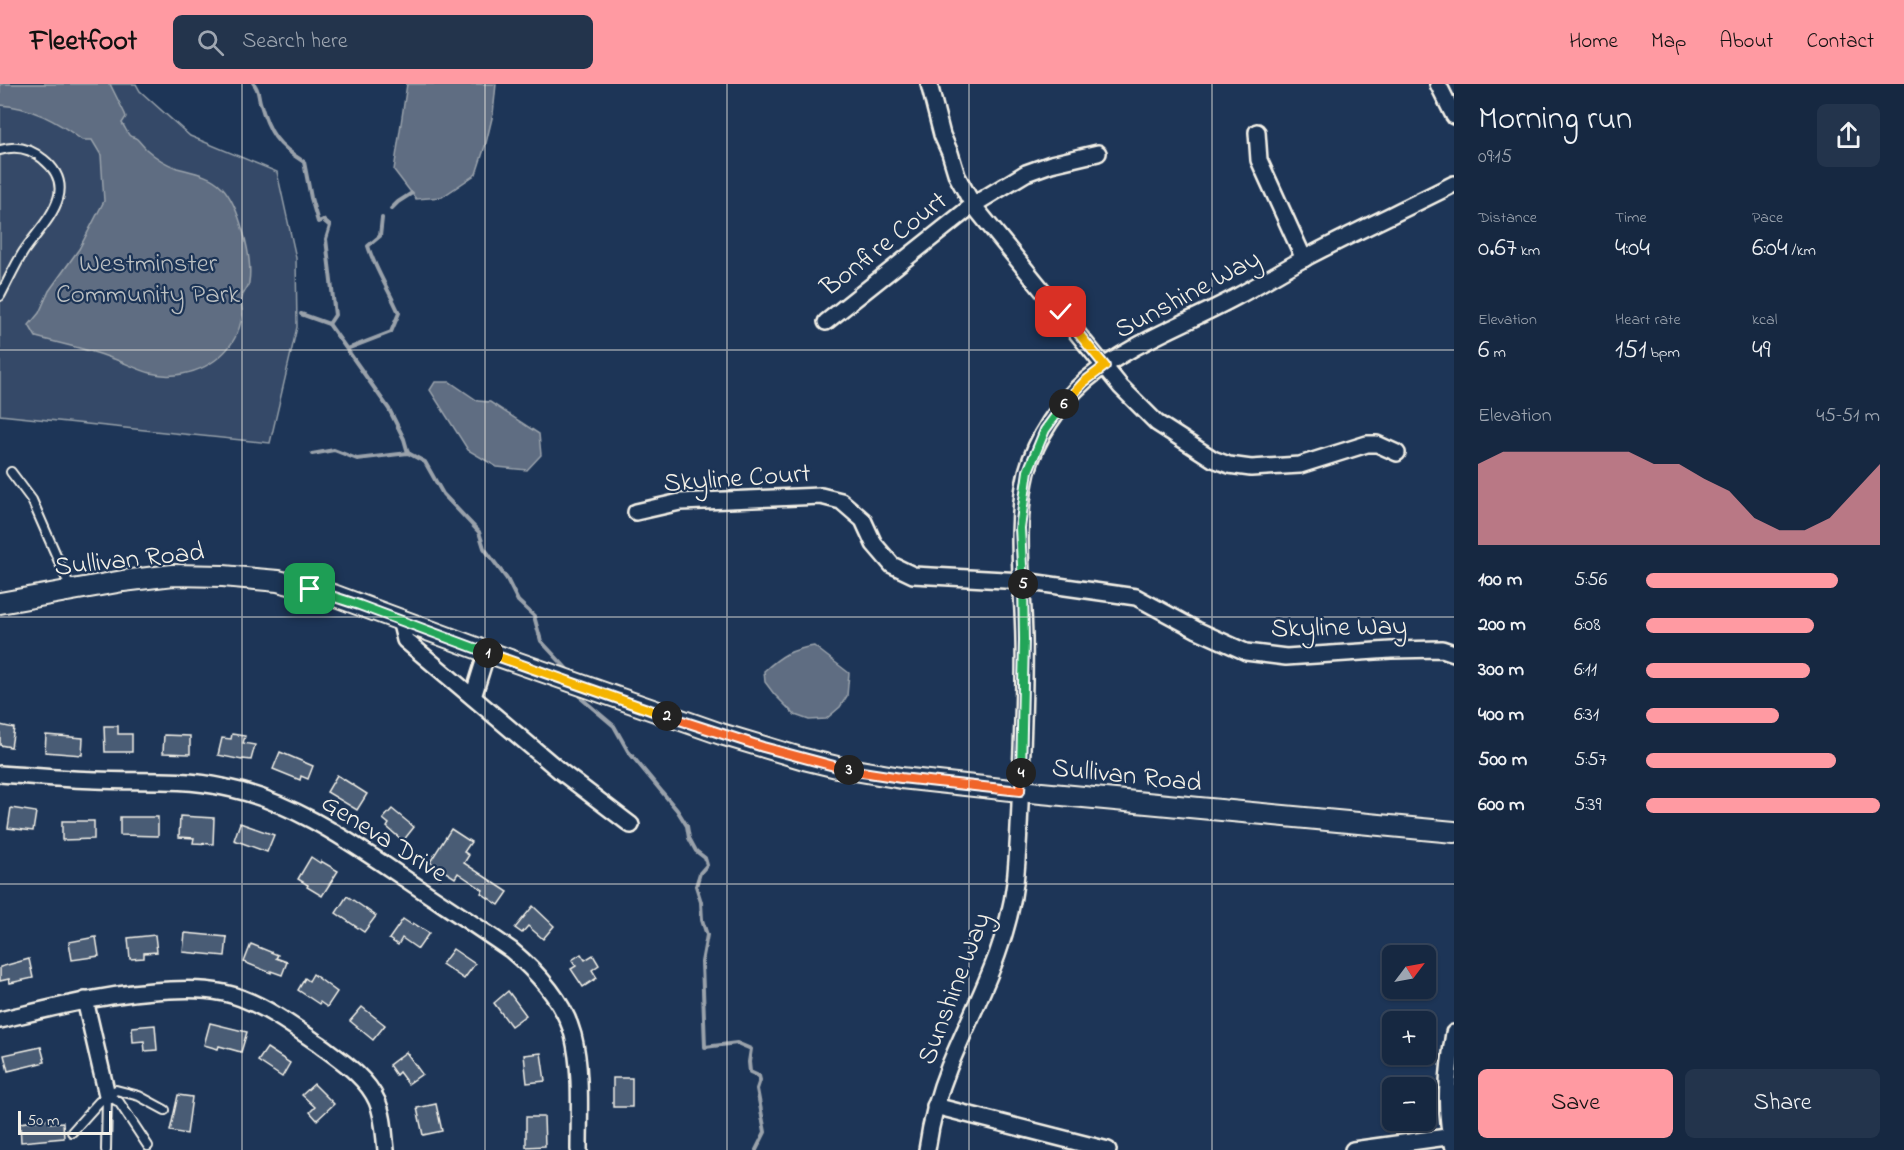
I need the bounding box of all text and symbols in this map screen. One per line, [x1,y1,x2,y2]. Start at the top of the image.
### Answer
search box [173,15,593,69]
text: Fleetfoot [30,22,137,63]
icon: search [194,26,227,59]
text: Search here [242,26,348,58]
text: Home [1569,27,1618,57]
text: Map [1651,27,1686,57]
text: About [1719,27,1773,57]
text: Contact [1806,27,1874,57]
text: Morning run [1478,96,1632,144]
button: share [1817,104,1880,167]
text: 09:15 [1478,143,1512,172]
street label: Bonfire Court [812,183,956,308]
text: Distance [1478,206,1537,230]
text: Time [1615,206,1647,230]
text: Pace [1752,206,1783,230]
text: 0.67 [1478,230,1517,268]
text: 4:04 [1615,230,1650,268]
text: 6:04 [1752,230,1788,268]
text: km [1517,239,1540,263]
text: /km [1788,239,1816,263]
street label: Sunshine Way [1108,240,1268,350]
park label: Westminster Community Park [56,245,240,315]
pin [1035,286,1086,337]
icon: check [1044,295,1077,328]
text: Elevation [1478,308,1537,332]
text: Heart rate [1615,308,1681,332]
text: kcal [1752,308,1777,332]
text: 6 [1478,332,1489,370]
text: 151 [1615,332,1646,370]
text: 49 [1752,332,1771,370]
text: m [1489,341,1506,365]
text: bpm [1646,341,1680,365]
pin: 6 [1049,389,1079,419]
text: 6 [1060,392,1068,416]
text: Elevation [1478,402,1552,431]
text: 45–51 m [1816,402,1880,431]
street label: Skyline Court [662,455,812,504]
street label: Sullivan Road [52,533,206,588]
pin [284,563,335,614]
text: 100 m [1478,566,1522,595]
text: 5:56 [1574,566,1607,595]
pin: 5 [1008,569,1038,599]
icon: arrive [293,572,326,605]
text: 5 [1018,572,1028,596]
street label: Skyline Way [1271,608,1407,649]
text: 200 m [1478,611,1526,640]
text: 6:08 [1574,611,1601,640]
pin: 1 [473,638,503,668]
text: 1 [485,641,491,665]
text: 300 m [1478,656,1524,685]
text: 6:11 [1574,656,1597,685]
pin: 2 [652,701,682,731]
text: 400 m [1478,701,1524,730]
text: 6:31 [1574,701,1599,730]
text: 2 [663,704,671,728]
text: 500 m [1478,746,1527,775]
text: 5:57 [1574,746,1607,775]
street label: Sullivan Road [1050,749,1204,804]
pin: 3 [834,755,864,785]
text: 3 [846,758,852,782]
pin: 4 [1006,758,1036,788]
text: 4 [1018,761,1024,785]
street label: Geneva Drive [313,785,455,894]
text: 600 m [1478,791,1525,820]
text: 5:39 [1574,791,1601,820]
street label: Sunshine Way [908,907,1002,1071]
north arrow [1382,945,1436,999]
map controls [1382,945,1436,1131]
button: + [1382,1011,1436,1065]
button: Save [1478,1069,1673,1138]
button: Share [1685,1069,1880,1138]
button: − [1382,1077,1436,1131]
scale bar [18,1108,112,1136]
text: 50 m [27,1109,59,1133]

